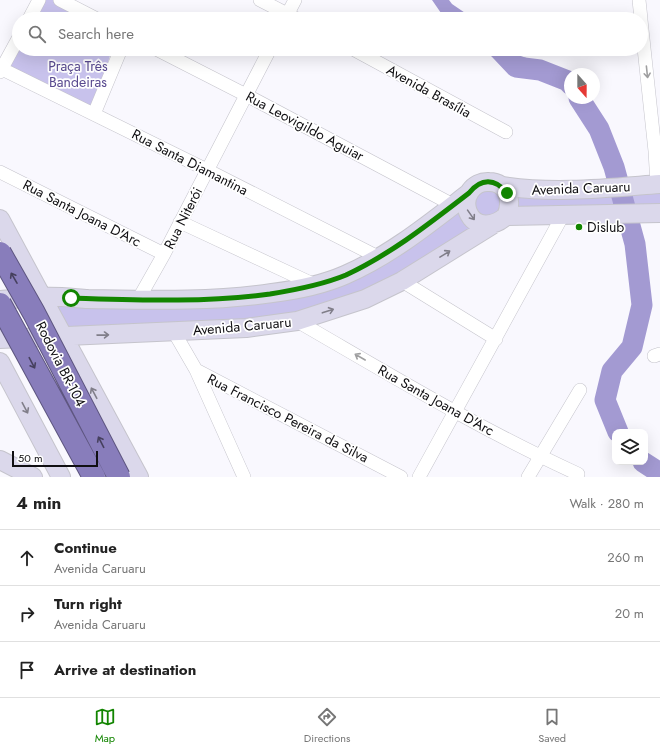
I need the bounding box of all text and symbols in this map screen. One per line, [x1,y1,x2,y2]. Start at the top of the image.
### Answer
search box [12,12,648,56]
icon: search [26,23,48,45]
text: Search here [58,23,134,45]
park label: Praça Três Bandeiras [48,56,108,92]
street label: Avenida Brasília [383,60,475,122]
one-way arrow [643,65,651,78]
north arrow [564,68,600,104]
street label: Rua Leovigildo Aguiar [242,86,368,166]
street label: Rua Santa Diamantina [128,124,252,200]
street label: Rua Santa Joana D'Arc [19,175,145,251]
street label: Avenida Caruaru [531,176,631,200]
street label: Rua Niterói [159,184,207,252]
route end [498,184,516,202]
one-way arrow [467,209,475,220]
place label: Dislub [587,217,624,237]
marker: Dislub [574,222,584,232]
one-way arrow [439,250,451,258]
one-way arrow [10,272,18,284]
route start [62,289,80,307]
one-way arrow [322,307,335,314]
street label: Avenida Caruaru [192,312,292,340]
street label: Rodovia BR-104 [31,318,91,410]
one-way arrow [96,331,109,339]
one-way arrow [355,353,367,361]
one-way arrow [29,356,36,368]
street label: Rua Santa Joana D'Arc [374,360,498,440]
street label: Rua Francisco Pereira da Silva [204,369,372,467]
one-way arrow [90,387,98,399]
one-way arrow [22,402,29,414]
map controls [612,429,648,465]
button: layers [612,429,648,465]
one-way arrow [97,437,104,449]
scale bar [12,449,98,468]
text: 50 m [18,450,43,466]
text: 4 min [16,491,61,515]
text: Walk · 280 m [569,494,644,513]
text: Continue [54,537,117,559]
icon: ahead [16,547,38,569]
text: 260 m [607,548,644,567]
text: Avenida Caruaru [54,559,146,578]
text: Turn right [54,593,122,615]
icon: right [16,603,38,625]
text: 20 m [615,604,644,623]
text: Avenida Caruaru [54,615,146,634]
icon: arrive [16,659,38,681]
text: Arrive at destination [54,659,196,681]
tab: Map [94,706,116,746]
tab: Directions [304,706,350,746]
tab: Saved [538,706,566,746]

